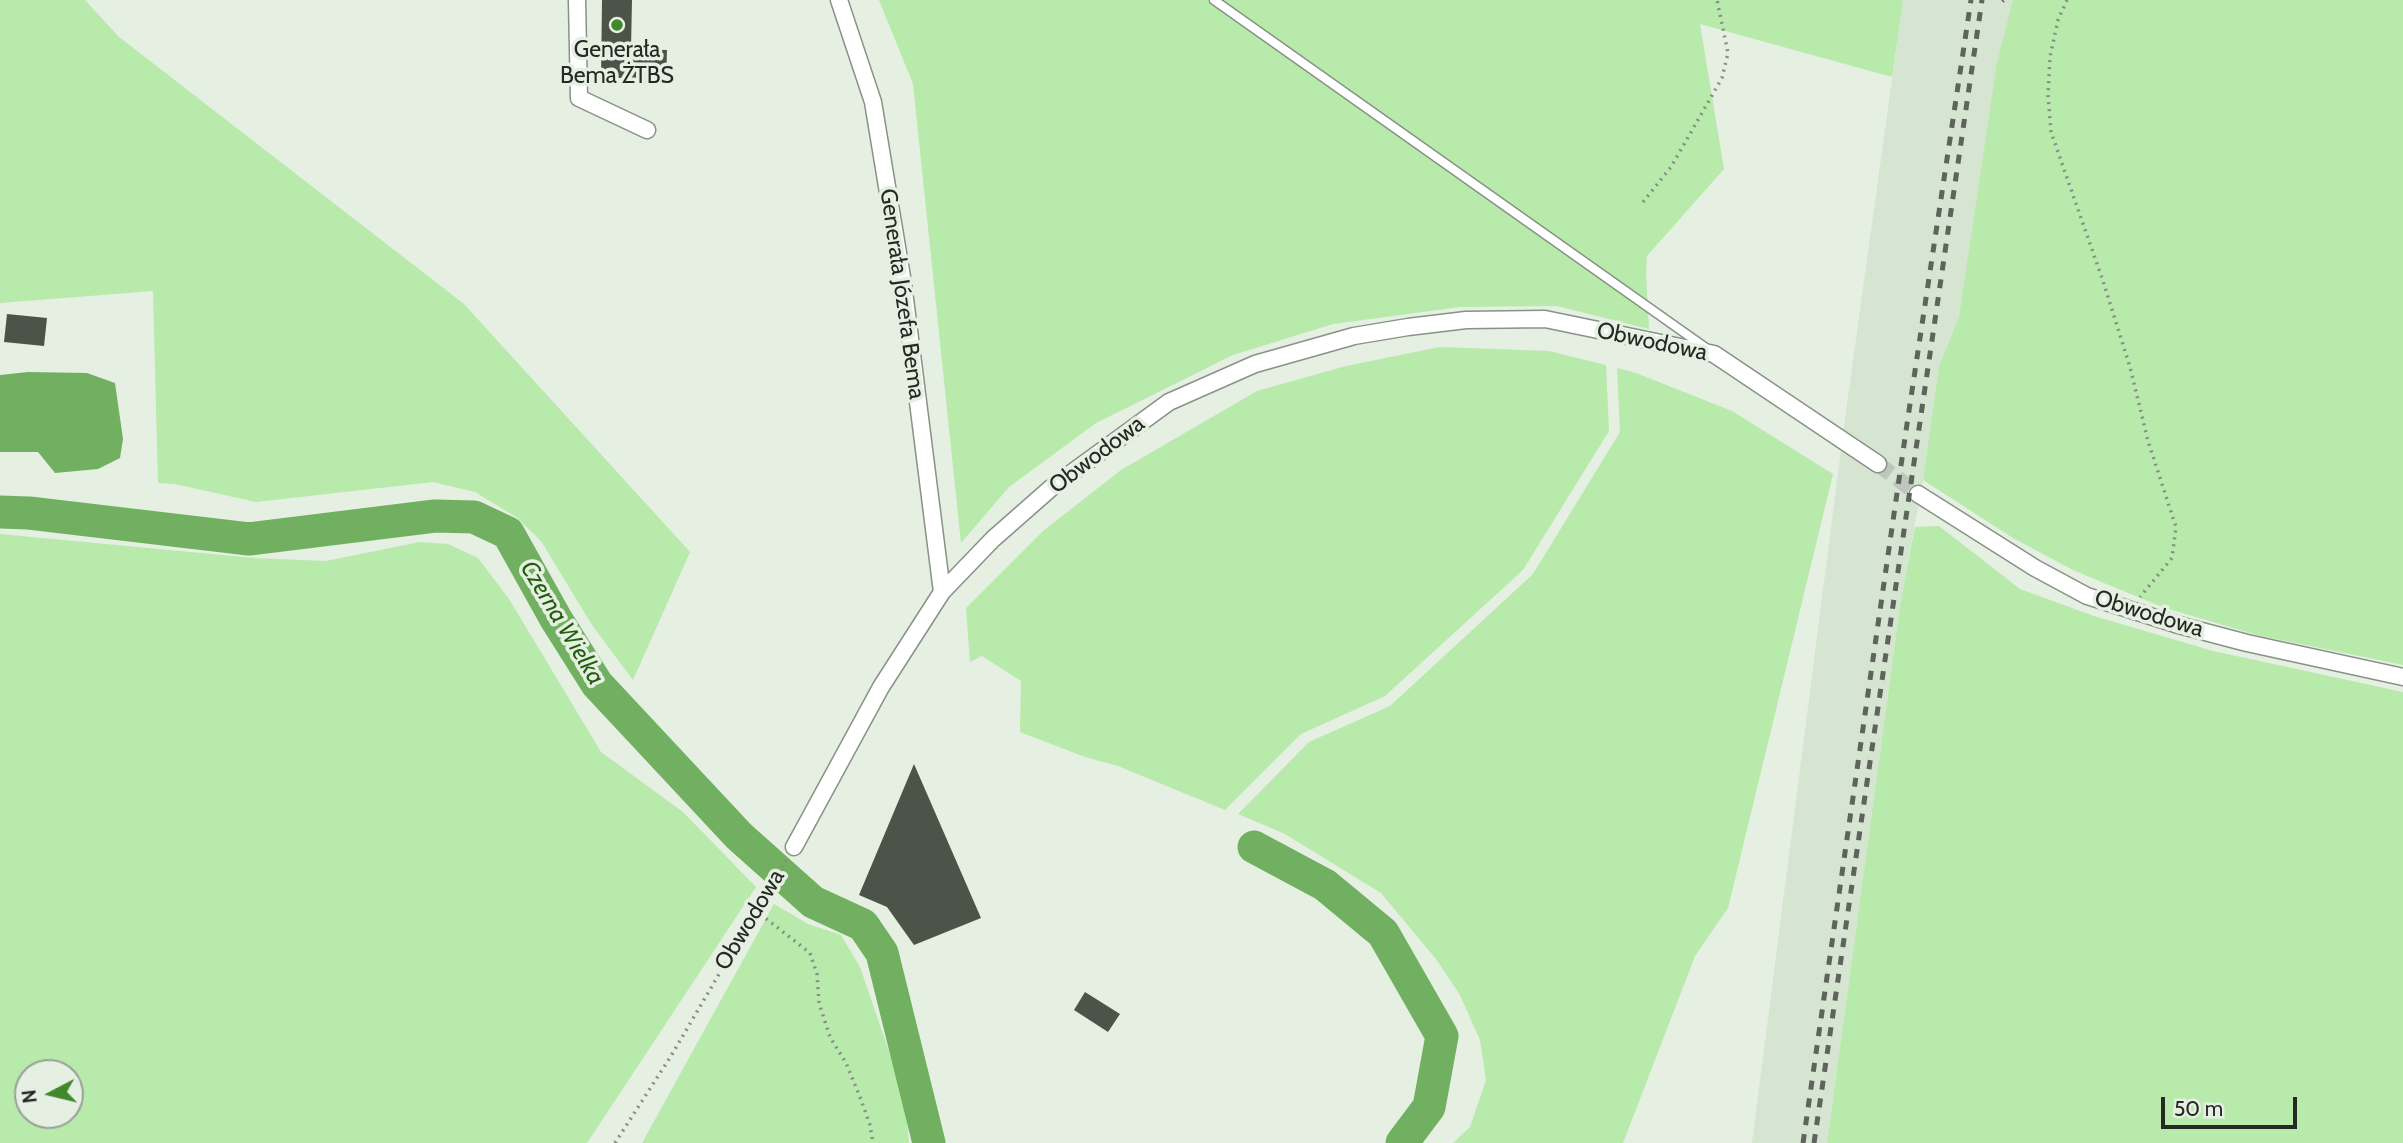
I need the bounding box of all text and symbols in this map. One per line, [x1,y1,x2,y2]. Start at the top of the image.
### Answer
marker: Generała Bema ŻTBS [609,17,625,33]
place label: Generała Bema ŻTBS [560,36,674,90]
street label: Generała Józefa Bema [874,187,930,401]
street label: Obwodowa [1594,317,1710,367]
street label: Obwodowa [1044,410,1150,500]
water label: Czerna Wielka [514,556,610,690]
street label: Obwodowa [2091,584,2207,644]
street label: Obwodowa [709,865,791,975]
north arrow [14,1059,84,1129]
scale bar [2165,1084,2302,1128]
text: N [17,1088,42,1104]
text: 50 m [2174,1096,2223,1121]

